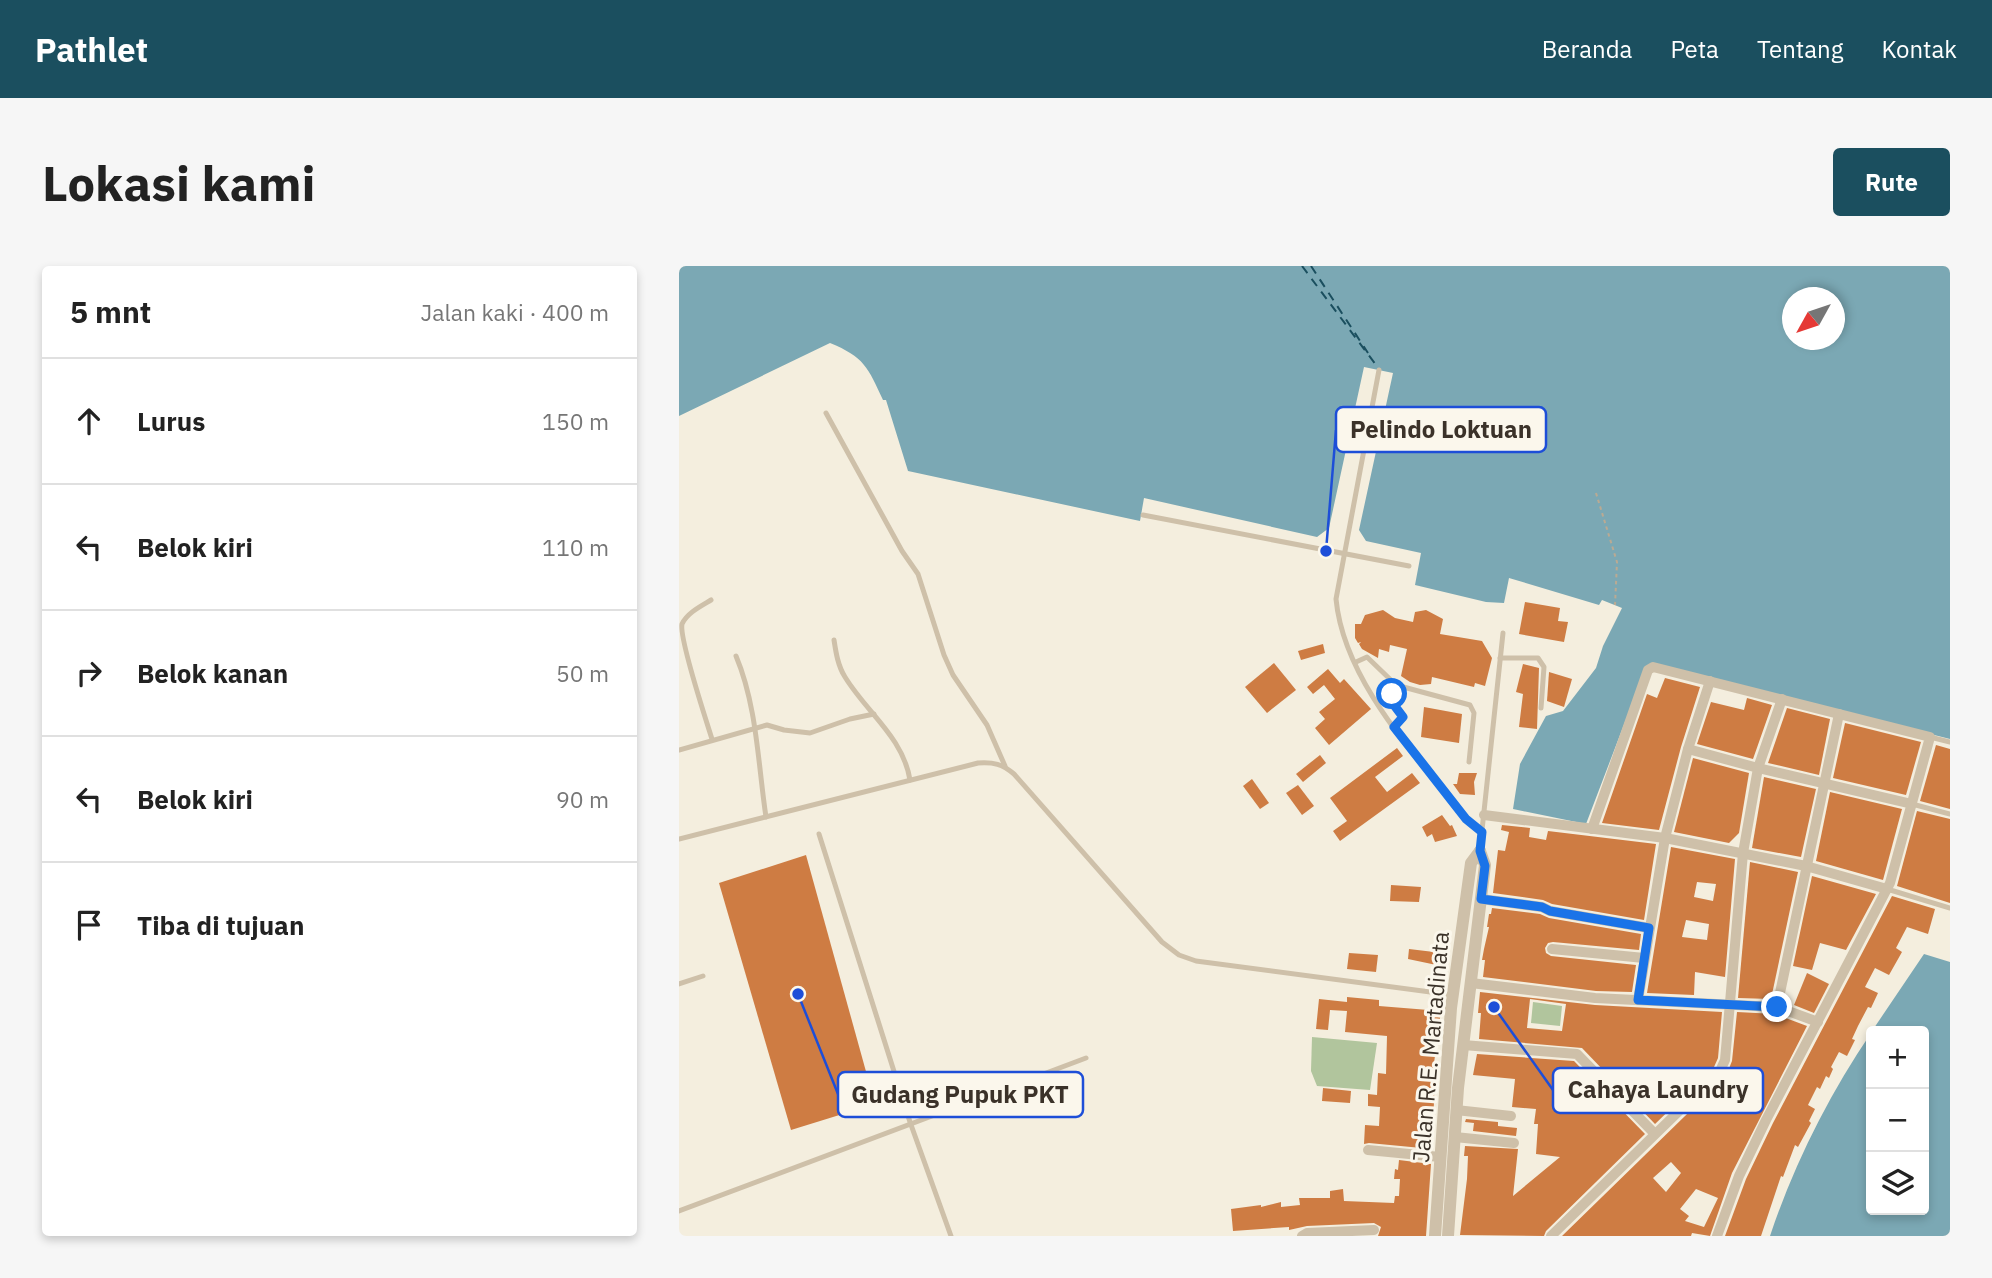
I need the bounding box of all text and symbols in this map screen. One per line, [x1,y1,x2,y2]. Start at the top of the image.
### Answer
text: Pathlet [35,28,148,71]
text: Beranda [1542,33,1632,65]
text: Peta [1670,33,1719,65]
text: Tentang [1757,33,1843,65]
text: Kontak [1881,33,1957,65]
button: Rute [1833,148,1950,216]
text: Lokasi kami [42,151,316,214]
north arrow [1782,287,1845,350]
text: 5 mnt [70,292,151,331]
text: Jalan kaki · 400 m [421,297,609,327]
icon: ahead [70,402,108,440]
text: Lurus [137,404,205,438]
text: 150 m [542,406,609,436]
callout: Pelindo Loktuan [1336,407,1546,452]
text: Pelindo Loktuan [1350,413,1532,445]
icon: left [70,528,108,566]
text: Belok kiri [137,530,253,564]
text: 110 m [542,532,609,562]
icon: right [70,654,108,692]
text: Belok kanan [137,656,288,690]
text: 50 m [556,658,609,688]
route start [1376,678,1407,709]
icon: left [70,780,108,818]
text: Belok kiri [137,782,253,816]
text: 90 m [556,784,609,814]
icon: arrive [70,906,108,944]
text: Tiba di tujuan [137,908,304,942]
street label: Jalan R.E. Martadinata [1405,930,1455,1164]
route end [1761,991,1792,1022]
map controls [1866,1026,1929,1215]
button: + [1866,1026,1929,1089]
callout: Cahaya Laundry [1553,1068,1763,1113]
callout: Gudang Pupuk PKT [838,1072,1083,1117]
text: Cahaya Laundry [1567,1073,1749,1105]
text: Gudang Pupuk PKT [851,1078,1069,1110]
button: − [1866,1089,1929,1152]
button: layers [1866,1152,1929,1215]

